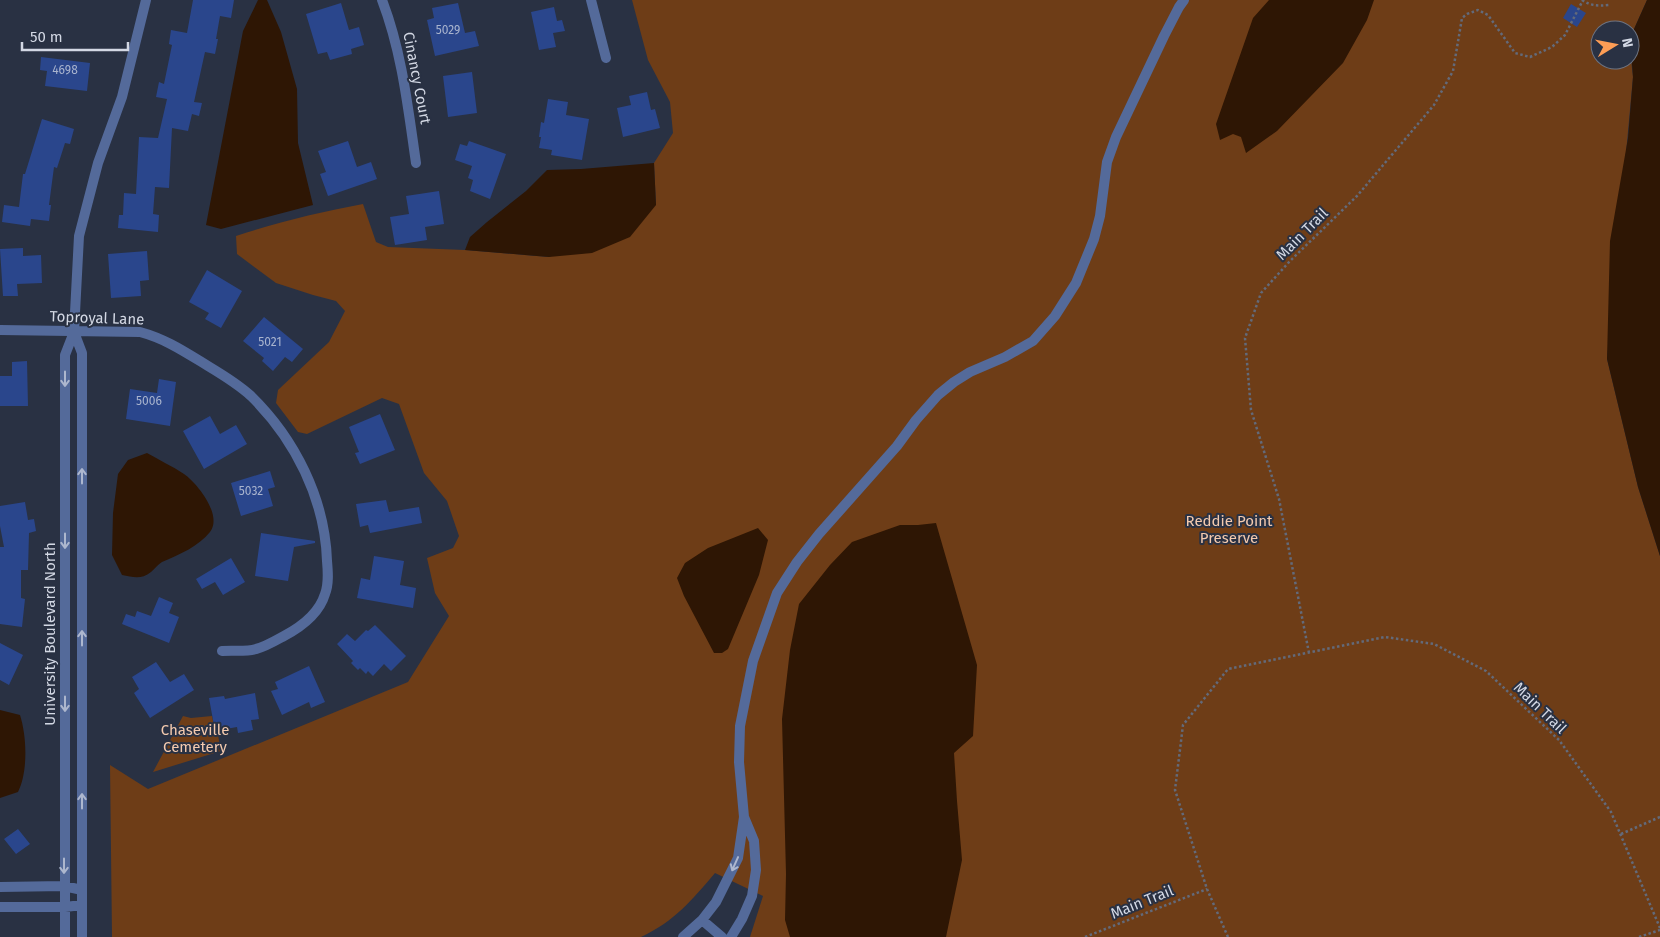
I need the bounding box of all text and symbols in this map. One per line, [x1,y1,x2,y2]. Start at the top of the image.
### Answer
scale bar [22,20,129,52]
north arrow [1590,20,1640,70]
house number: 5029 [436,23,460,37]
text: 50 m [30,28,63,46]
street label: Cinancy Court [399,30,435,126]
text: N [1618,37,1636,49]
house number: 4698 [52,63,78,77]
street label: Main Trail [1272,204,1332,264]
street label: Toproyal Lane [49,307,145,329]
house number: 5021 [258,335,282,349]
one-way arrow [60,370,70,387]
house number: 5006 [136,394,162,408]
one-way arrow [77,468,87,484]
house number: 5032 [239,484,263,498]
park label: Reddie Point Preserve [1186,512,1273,547]
one-way arrow [60,533,70,549]
street label: University Boulevard North [41,542,59,726]
one-way arrow [77,631,87,647]
street label: Main Trail [1510,679,1570,738]
one-way arrow [60,696,70,712]
park label: Chaseville Cemetery [161,721,229,756]
one-way arrow [77,793,87,810]
one-way arrow [729,856,739,871]
one-way arrow [59,858,69,874]
street label: Main Trail [1108,881,1177,923]

